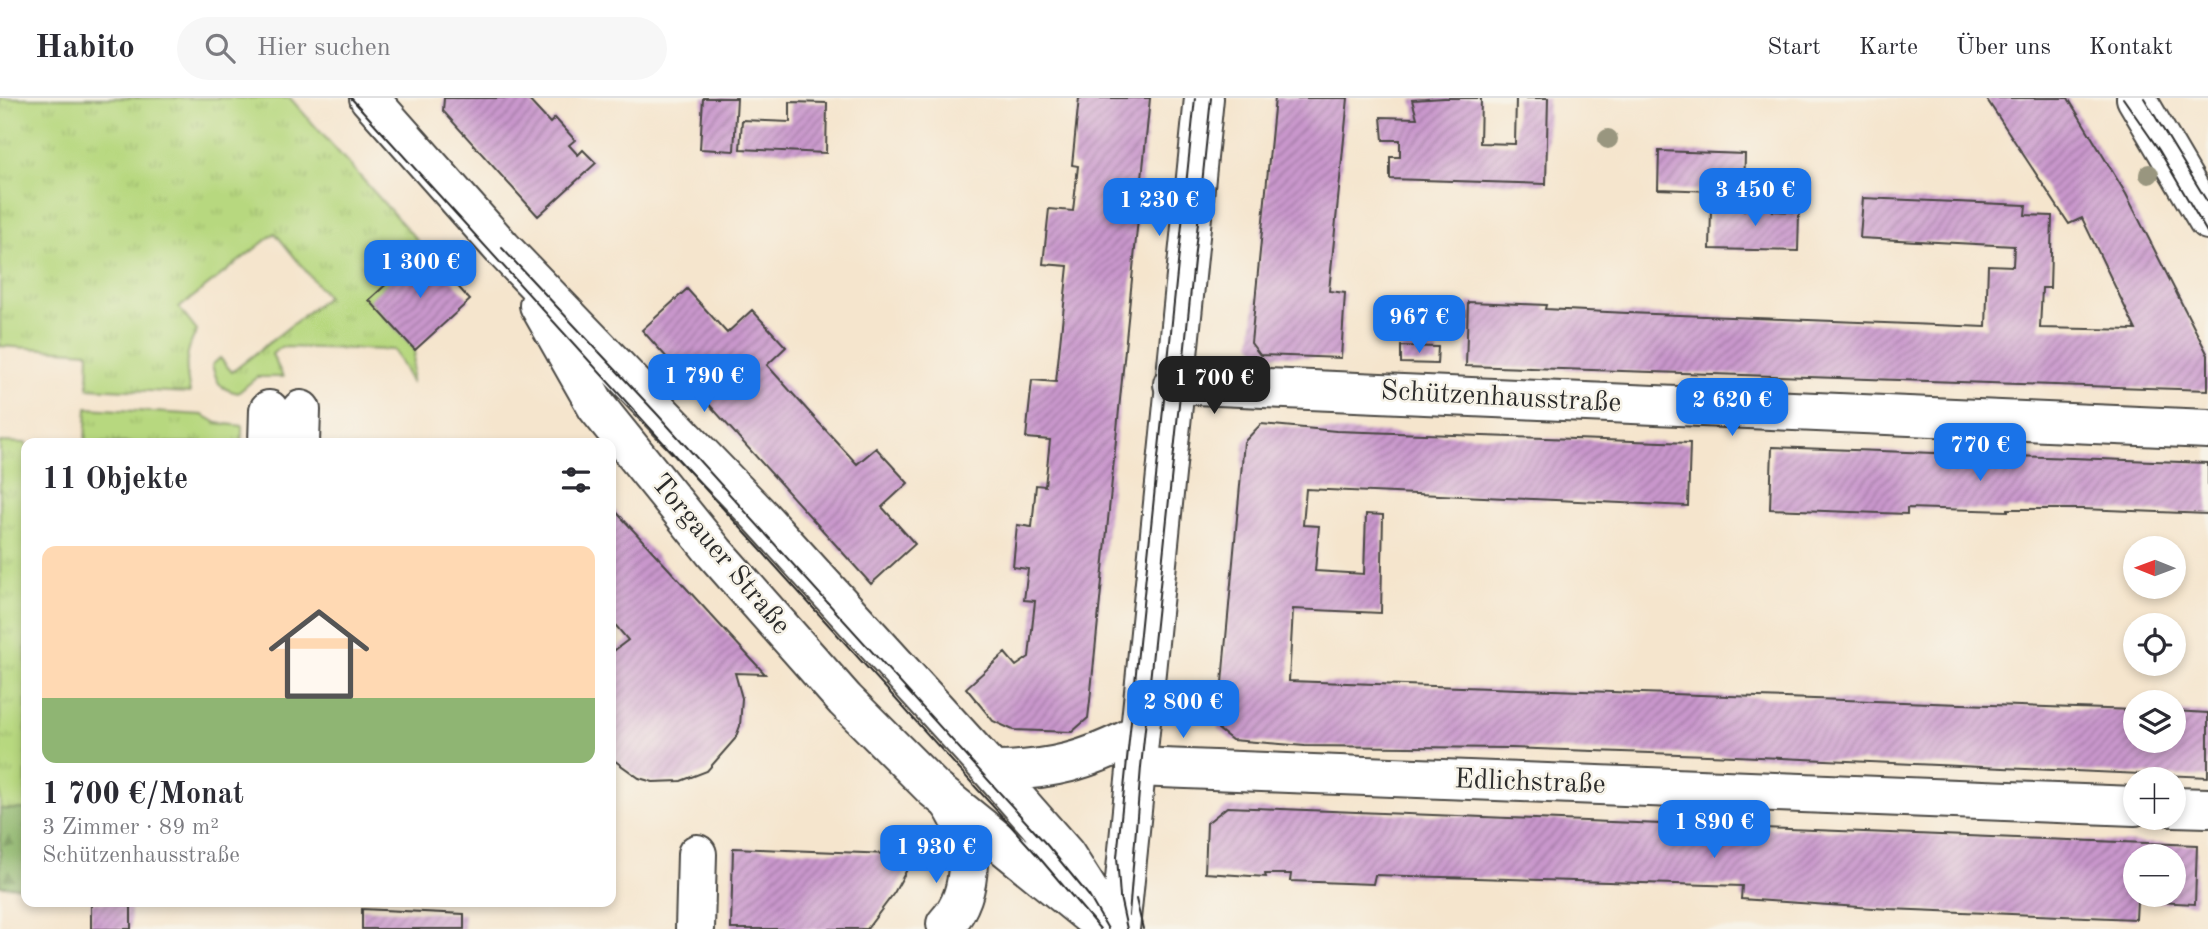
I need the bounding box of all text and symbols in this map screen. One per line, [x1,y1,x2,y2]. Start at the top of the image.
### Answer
search box [177,17,667,80]
icon: search [201,29,239,67]
text: Habito [35,32,135,65]
text: Hier suchen [257,35,391,61]
text: Start [1767,36,1821,60]
text: Karte [1859,36,1918,60]
text: Über uns [1956,36,2051,60]
text: Kontakt [2089,36,2173,60]
pin: 3 450 € [1690,169,1820,228]
pin: 1 230 € [1094,178,1224,238]
text: 3 450 € [1715,179,1795,202]
text: 1 230 € [1119,189,1199,212]
pin: 1 300 € [355,240,485,300]
text: 1 300 € [380,251,460,274]
pin: 967 € [1370,296,1468,355]
text: 967 € [1389,306,1449,329]
pin: 1 790 € [639,354,769,414]
pin: 1 700 € [1149,356,1279,416]
text: 1 790 € [664,365,744,388]
text: 1 700 € [1174,367,1254,390]
street label: Schützenhausstraße [1380,378,1622,418]
pin: 2 620 € [1667,378,1797,438]
text: 2 620 € [1692,389,1772,412]
pin: 770 € [1931,424,2029,483]
text: 770 € [1950,434,2010,457]
icon: filters [557,461,595,499]
text: 11 Objekte [42,465,188,495]
street label: Torgauer Straße [645,470,795,640]
north arrow [2123,536,2186,598]
map controls [2123,536,2186,907]
icon: home [256,591,382,717]
button: locate [2123,613,2186,676]
pin: 2 800 € [1118,680,1248,740]
button: layers [2123,690,2186,753]
text: 2 800 € [1143,691,1223,714]
street label: Edlichstraße [1454,766,1606,800]
button: + [2123,767,2186,830]
text: 1 700 €/Monat [42,780,244,810]
pin: 1 890 € [1649,800,1779,860]
text: 1 890 € [1674,811,1754,834]
text: 3 Zimmer · 89 m² [42,816,219,839]
pin: 1 930 € [871,826,1001,885]
text: 1 930 € [896,836,976,859]
text: Schützenhausstraße [42,844,240,867]
button: − [2123,844,2186,907]

